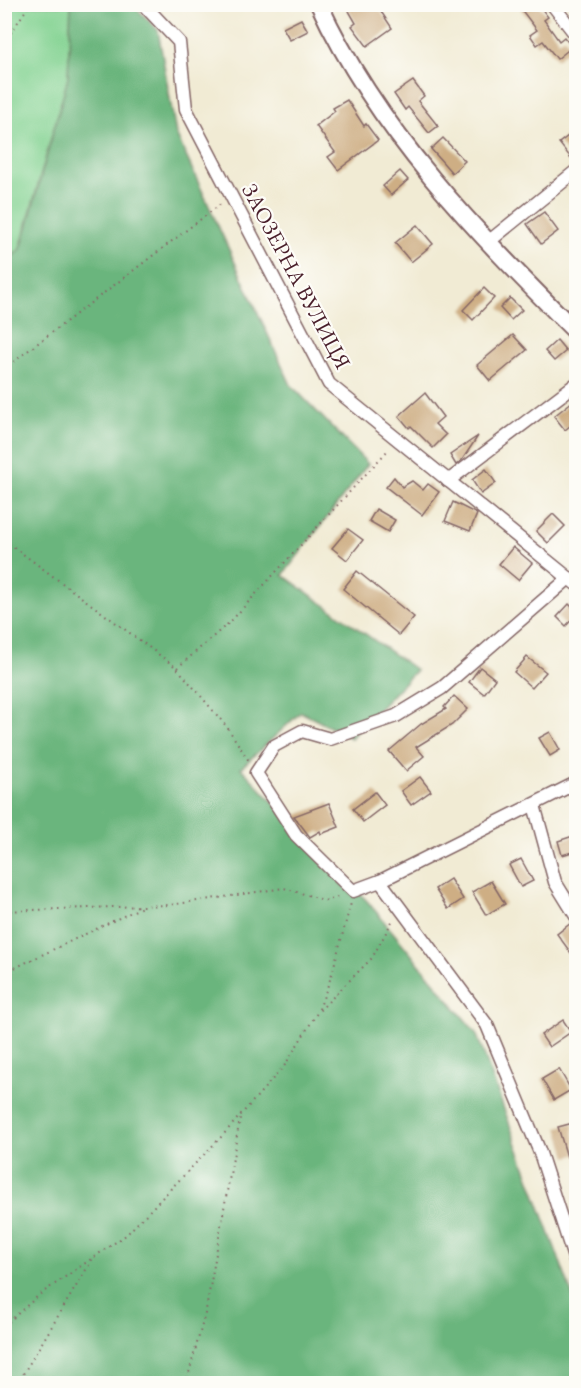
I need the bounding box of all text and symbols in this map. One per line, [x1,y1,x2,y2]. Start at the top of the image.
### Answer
street label: ЗАОЗЕРНА ВУЛИЦЯ [235,178,358,374]

